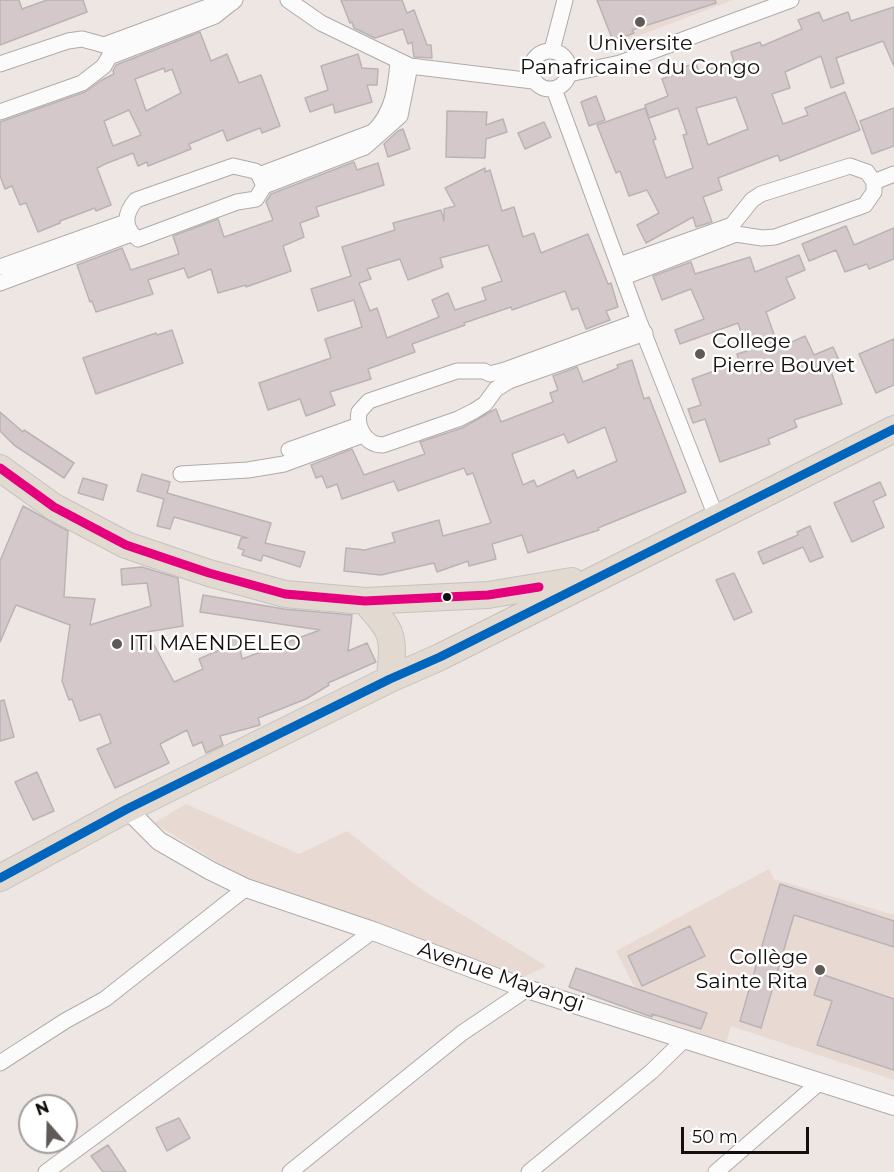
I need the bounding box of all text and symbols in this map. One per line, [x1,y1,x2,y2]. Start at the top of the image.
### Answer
marker: Universite Panafricaine du Congo [633,15,647,29]
place label: Universite Panafricaine du Congo [520,31,760,81]
place label: College Pierre Bouvet [712,329,855,379]
marker: College Pierre Bouvet [693,347,707,361]
unlabelled marker [441,591,453,603]
place label: ITI MAENDELEO [129,631,301,657]
marker: ITI MAENDELEO [110,637,124,651]
street label: Avenue Mayangi [414,937,588,1017]
place label: Collège Sainte Rita [695,945,808,995]
marker: Collège Sainte Rita [813,963,827,977]
north arrow [18,1094,78,1154]
text: N [33,1097,52,1120]
scale bar [684,1115,812,1153]
text: 50 m [692,1126,738,1148]

